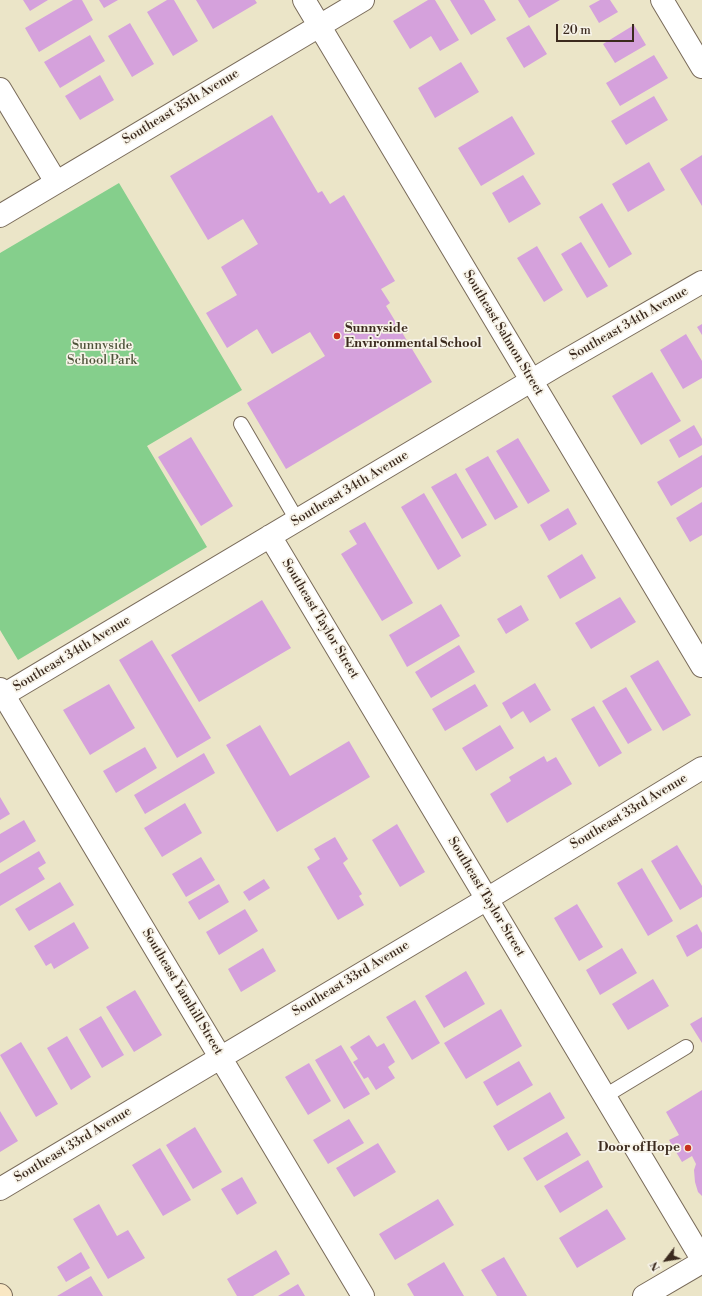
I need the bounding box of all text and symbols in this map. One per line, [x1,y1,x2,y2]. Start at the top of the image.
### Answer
scale bar [558,16,636,42]
text: 20 m [563,23,591,38]
street label: Southeast 35th Avenue [120,66,242,148]
street label: Southeast Salmon Street [459,268,547,398]
street label: Southeast 34th Avenue [567,284,691,364]
place label: Sunnyside Environmental School [345,321,482,352]
marker: Sunnyside Environmental School [332,331,342,341]
park label: Sunnyside School Park [67,338,137,369]
street label: Southeast 34th Avenue [289,448,411,530]
street label: Southeast Taylor Street [278,556,362,682]
street label: Southeast 34th Avenue [11,613,133,695]
street label: Southeast 33rd Avenue [568,771,690,853]
street label: Southeast Taylor Street [444,834,528,960]
street label: Southeast Yamhill Street [138,926,226,1058]
street label: Southeast 33rd Avenue [290,938,412,1020]
street label: Southeast 33rd Avenue [12,1104,134,1186]
place label: Door of Hope [598,1140,680,1156]
marker: Door of Hope [683,1143,693,1153]
north arrow [646,1240,686,1280]
text: N [647,1259,664,1274]

